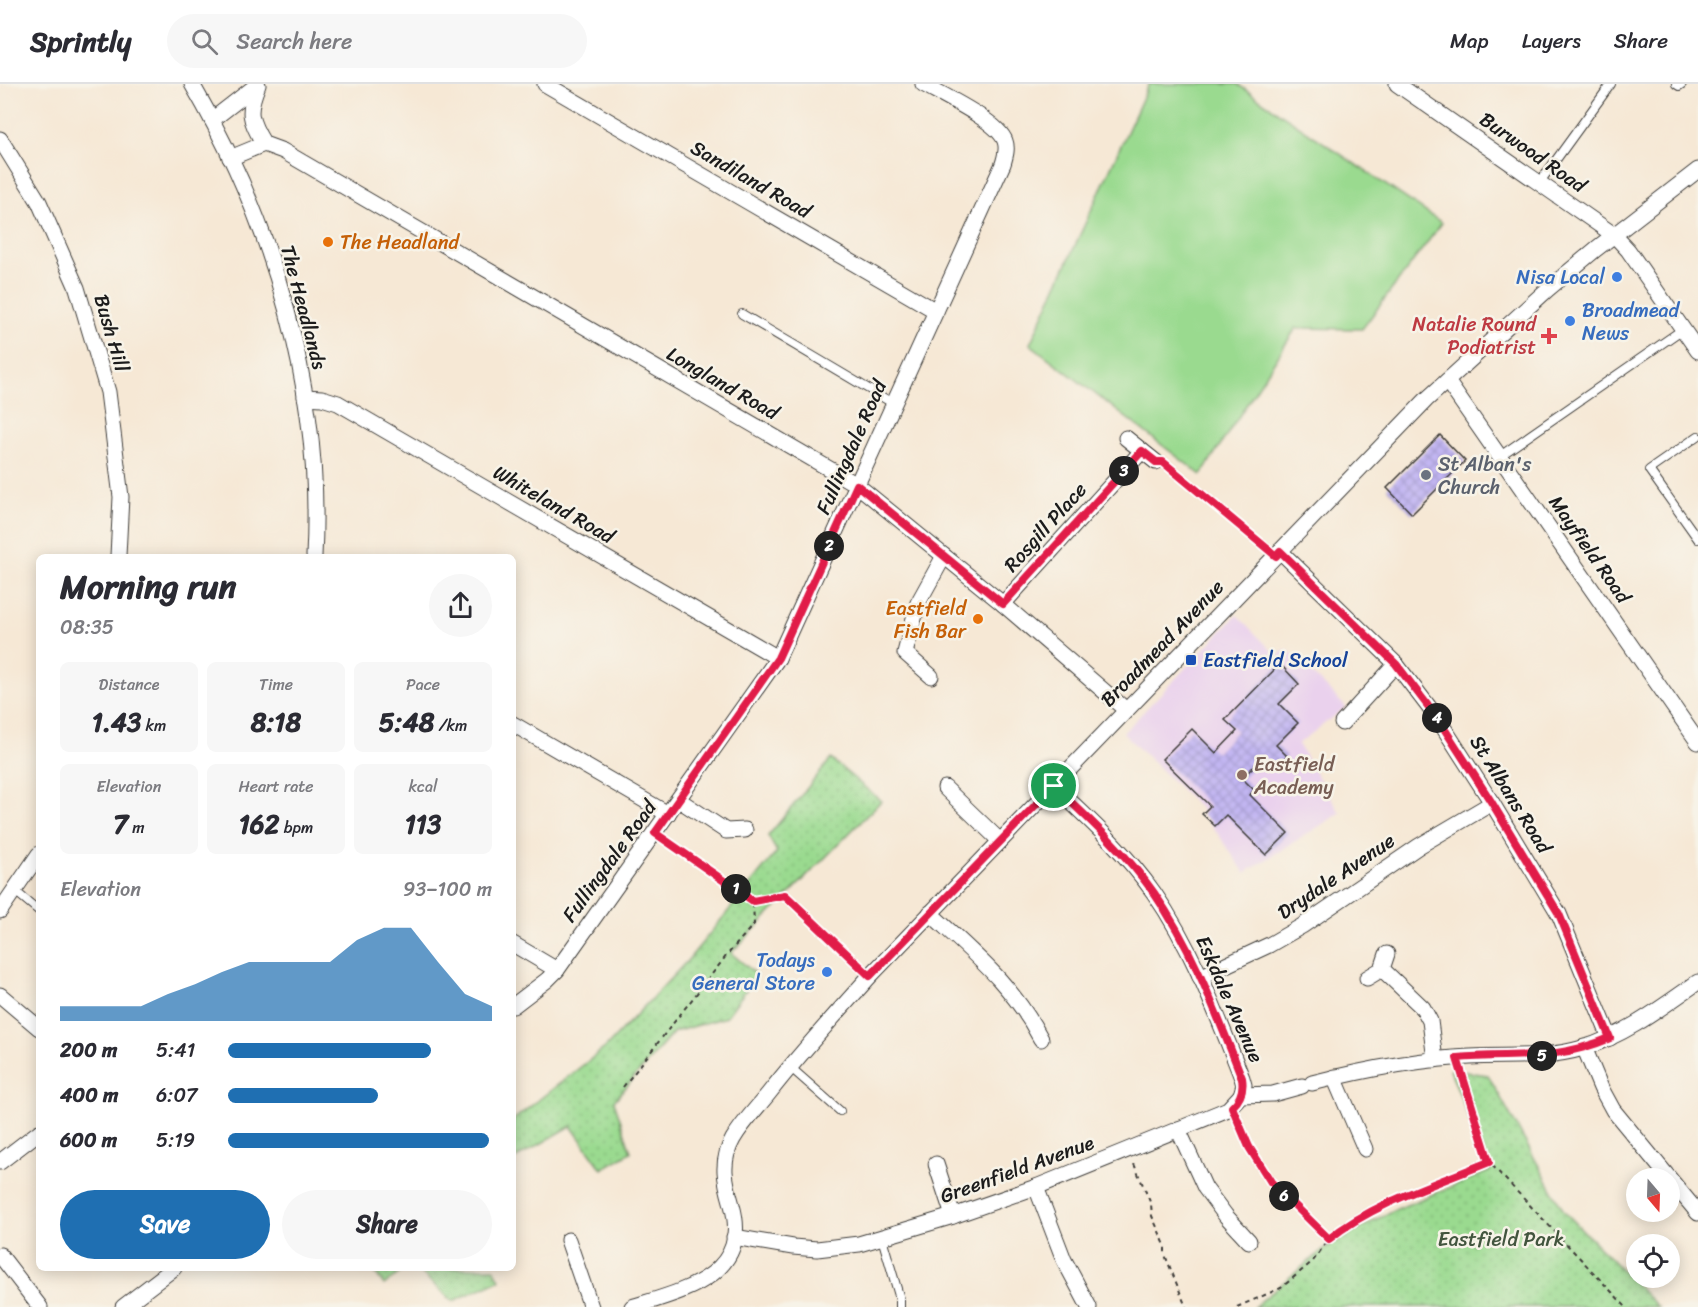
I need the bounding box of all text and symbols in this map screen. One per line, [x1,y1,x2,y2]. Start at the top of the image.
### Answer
search box [167,14,587,68]
text: Sprintly [30,17,131,66]
text: Search here [236,22,352,61]
text: Map [1450,22,1489,60]
text: Layers [1522,22,1581,60]
text: Share [1614,22,1668,60]
icon: search [188,25,221,58]
street label: Burwood Road [1472,102,1595,203]
street label: Sandiland Road [684,131,819,229]
place label: The Headland [340,225,461,260]
marker: The Headland [321,235,335,249]
street label: The Headlands [270,241,337,374]
place label: Nisa Local [1516,260,1605,295]
marker: Nisa Local [1610,270,1624,284]
street label: Bush Hill [84,290,140,377]
place label: Broadmead News [1582,293,1681,351]
place label: Natalie Round Podiatrist [1412,307,1537,365]
marker: Broadmead News [1563,314,1577,328]
marker: Natalie Round Podiatrist [1540,327,1558,345]
street label: Longland Road [660,337,787,431]
street label: Fullingdale Road [806,373,897,520]
place label: St Alban's Church [1438,447,1532,505]
street label: Whiteland Road [486,455,622,554]
pin: 3 [1109,456,1139,486]
text: 3 [1120,456,1128,485]
marker: St Alban's Church [1419,468,1433,482]
street label: Rosgill Place [995,474,1096,581]
street label: Mayfield Road [1539,488,1641,612]
pin: 2 [814,531,844,561]
text: 2 [824,531,834,560]
text: Morning run [60,558,236,616]
street label: Broadmead Avenue [1092,571,1233,716]
button: share [429,574,492,637]
place label: Eastfield Fish Bar [886,591,967,649]
text: 08:35 [60,610,114,645]
marker: Eastfield Fish Bar [971,612,985,626]
place label: Eastfield School [1203,643,1349,678]
marker: Eastfield School [1184,653,1198,667]
text: Distance [99,670,159,699]
text: Time [259,670,293,699]
text: Pace [406,670,440,699]
text: 1.43 [92,699,141,745]
text: 8:18 [251,699,301,745]
text: 5:48 [379,699,434,745]
pin: 4 [1422,703,1452,733]
text: 4 [1432,703,1442,732]
text: km [141,711,166,740]
text: /km [434,711,467,740]
street label: St Albans Road [1460,728,1562,862]
place label: Eastfield Academy [1253,747,1336,805]
pin [1028,760,1079,811]
marker: Eastfield Academy [1235,768,1249,782]
icon: arrive [1037,769,1070,802]
text: Elevation [97,772,161,801]
text: Heart rate [238,772,314,801]
text: kcal [408,772,438,801]
street label: Fullingdale Road [553,792,667,930]
text: 7 [113,801,128,847]
text: 162 [239,801,280,847]
text: 113 [405,801,441,847]
text: m [128,813,145,842]
text: bpm [280,813,313,842]
street label: Drydale Avenue [1270,824,1403,929]
text: Elevation [60,872,141,907]
text: 93–100 m [403,872,492,907]
pin: 1 [721,874,751,904]
text: 1 [733,874,739,903]
street label: Eskdale Avenue [1186,930,1273,1069]
place label: Todays General Store [692,943,816,1001]
marker: Todays General Store [820,965,834,979]
text: 200 m [60,1033,117,1068]
text: 5:41 [156,1033,195,1068]
pin: 5 [1527,1041,1557,1071]
text: 5 [1537,1041,1547,1070]
text: 400 m [60,1078,118,1113]
text: 6:07 [156,1078,197,1113]
text: 600 m [60,1123,117,1158]
text: 5:19 [156,1123,195,1158]
street label: Greenfield Avenue [935,1125,1100,1214]
north arrow [1626,1168,1680,1222]
map controls [1626,1168,1680,1288]
pin: 6 [1269,1181,1299,1211]
text: 6 [1279,1181,1289,1210]
button: Save [60,1190,270,1259]
button: Share [282,1190,492,1259]
park label: Eastfield Park [1438,1222,1564,1257]
button: locate [1626,1234,1680,1288]

